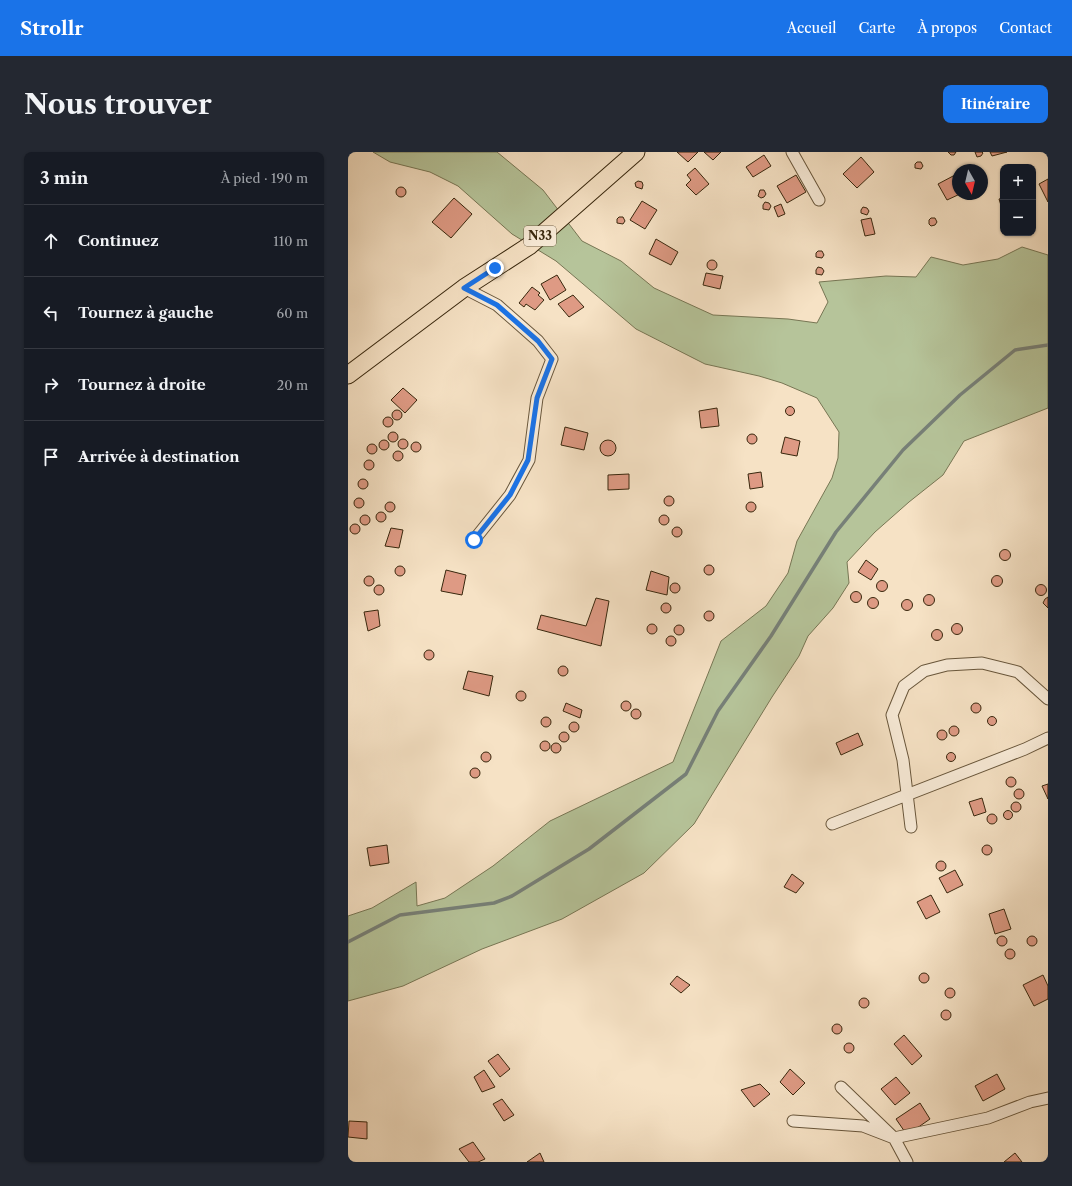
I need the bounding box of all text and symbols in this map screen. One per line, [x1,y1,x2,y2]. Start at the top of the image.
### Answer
text: Strollr [20,17,84,40]
text: Accueil [787,19,837,37]
text: Carte [859,19,895,37]
text: À propos [917,19,977,37]
text: Contact [999,19,1052,37]
button: Itinéraire [943,85,1048,123]
text: Nous trouver [24,87,212,121]
north arrow [952,164,988,200]
map controls [1000,164,1036,236]
button: + [1000,164,1036,200]
text: 3 min [40,168,89,188]
text: À pied · 190 m [221,170,308,186]
button: − [1000,200,1036,236]
road number: N33 [524,226,556,246]
icon: ahead [40,230,62,252]
text: Continuez [78,231,159,250]
text: 110 m [273,233,308,249]
route end [486,259,504,277]
icon: left [40,302,62,324]
text: Tournez à gauche [78,303,214,322]
text: 60 m [277,305,308,321]
icon: right [40,374,62,396]
text: Tournez à droite [78,375,206,394]
text: 20 m [277,377,308,393]
icon: arrive [40,446,62,468]
text: Arrivée à destination [78,447,240,466]
route start [465,531,483,549]

